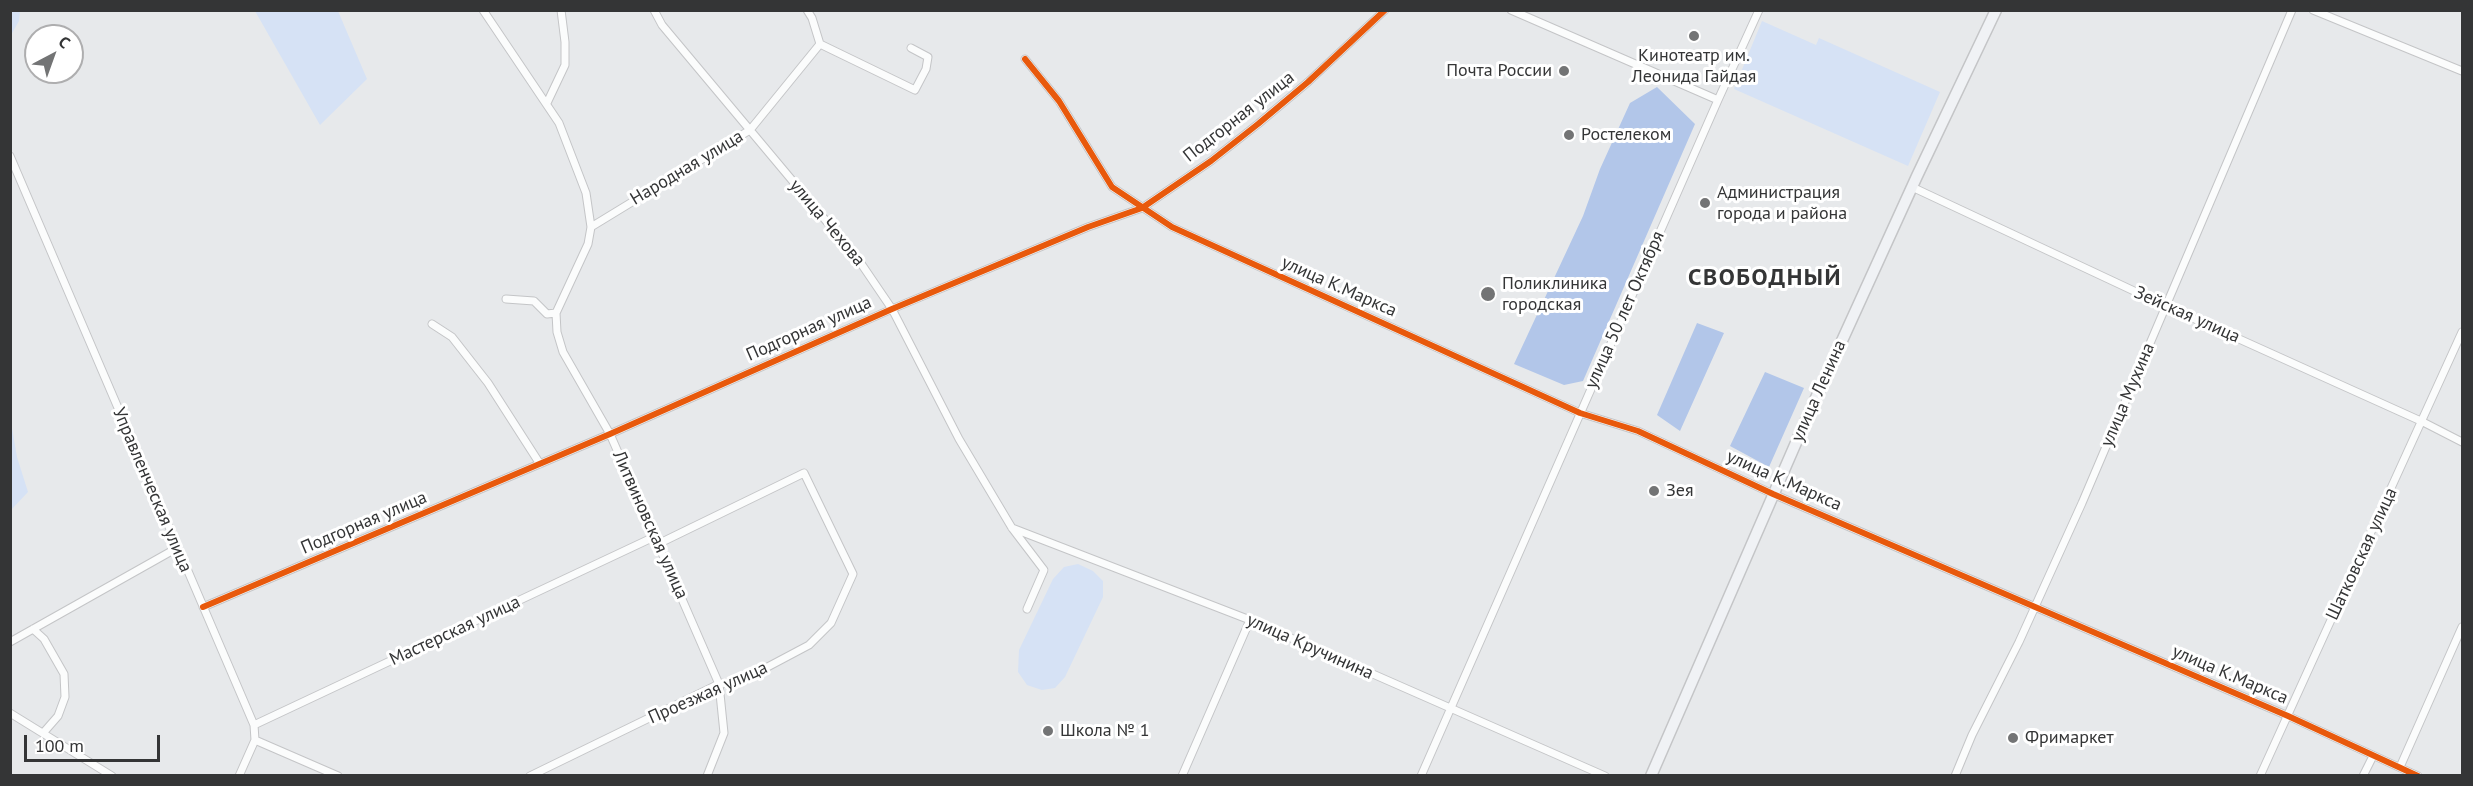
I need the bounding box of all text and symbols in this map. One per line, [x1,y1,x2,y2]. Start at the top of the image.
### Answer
north arrow [24,24,84,84]
marker: Кинотеатр им. Леонида Гайдая [1687,29,1701,43]
text: С [55,31,74,52]
place label: Кинотеатр им. Леонида Гайдая [1632,45,1756,88]
place label: Почта России [1446,60,1552,82]
marker: Почта России [1557,64,1571,78]
street label: Подгорная улица [1179,67,1299,167]
place label: Ростелеком [1581,124,1671,146]
street label: Народная улица [627,126,747,210]
marker: Ростелеком [1562,128,1576,142]
street label: улица Чехова [784,175,870,271]
place label: Администрация города и района [1717,182,1847,224]
marker: Администрация города и района [1698,196,1712,210]
street label: улица 50 лет Октября [1581,228,1669,392]
street label: улица К.Маркса [1278,252,1400,322]
district label: СВОБОДНЫЙ [1688,264,1842,292]
place label: Поликлиника городская [1502,273,1607,316]
street label: Зейская улица [2131,282,2243,348]
marker: Поликлиника городская [1479,285,1497,303]
street label: Подгорная улица [743,292,875,366]
street label: улица Ленина [1787,337,1851,445]
street label: улица Мухина [2096,340,2160,450]
street label: Управленческая улица [108,404,196,576]
street label: улица К.Маркса [1723,446,1845,516]
street label: Литвиновская улица [608,447,692,603]
place label: Зея [1666,480,1693,502]
marker: Зея [1647,484,1661,498]
street label: Шатковская улица [2322,484,2402,624]
street label: Подгорная улица [298,487,430,559]
street label: Мастерская улица [386,591,524,671]
street label: улица Кручинина [1243,609,1377,685]
street label: улица К.Маркса [2169,641,2291,709]
street label: Проезжая улица [645,657,771,729]
place label: Школа № 1 [1060,720,1150,742]
scale bar [27,723,164,761]
marker: Школа № 1 [1041,724,1055,738]
place label: Фримаркет [2025,727,2114,749]
marker: Фримаркет [2006,731,2020,745]
text: 100 m [35,734,84,757]

